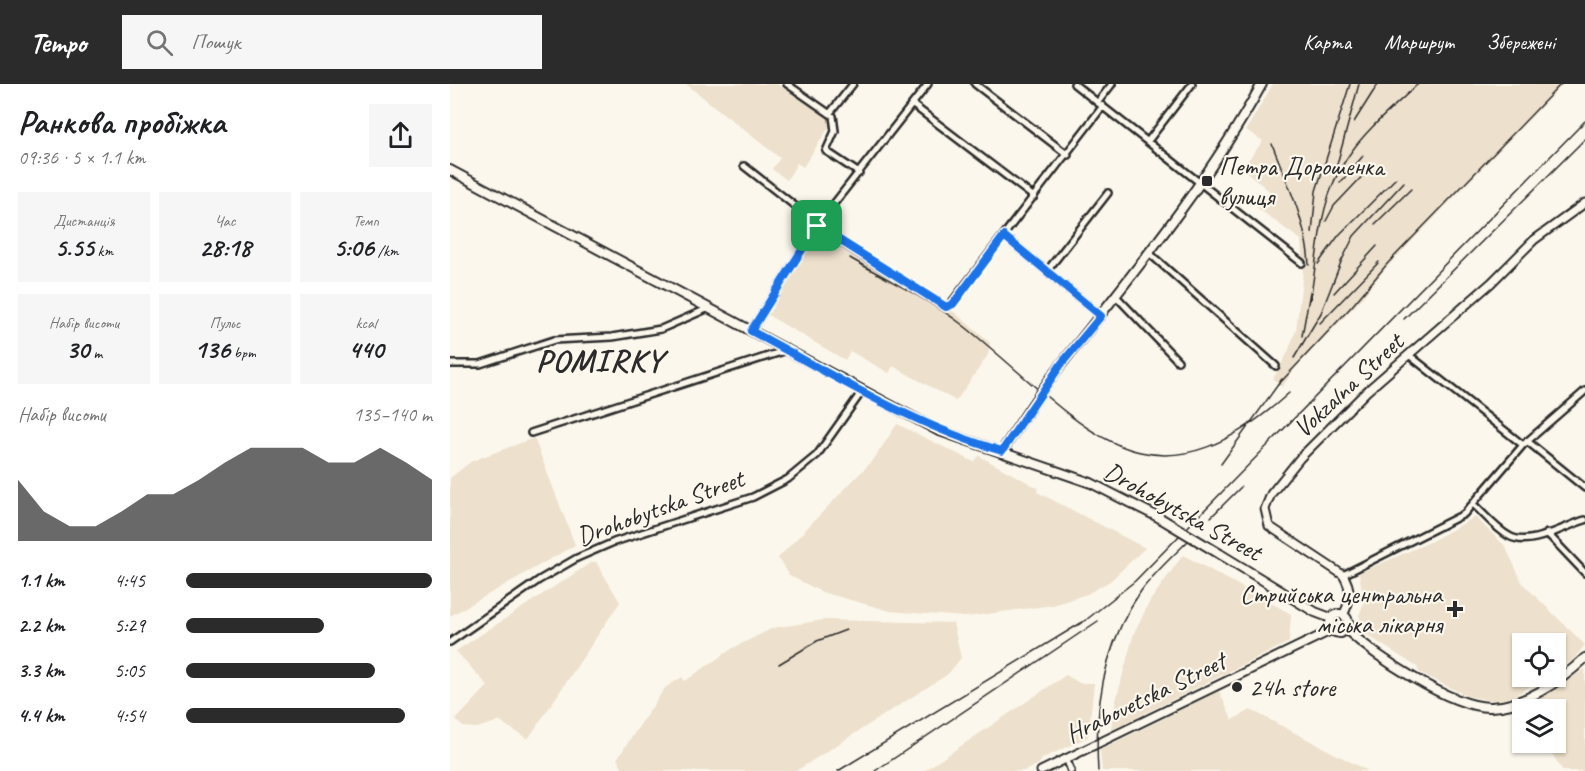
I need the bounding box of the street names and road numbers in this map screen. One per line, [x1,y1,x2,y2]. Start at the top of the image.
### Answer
street label: Vokzalna Street [1286,324,1412,445]
street label: Drohobytska Street [1098,455,1269,569]
street label: Drohobytska Street [572,461,750,553]
street label: Hrabovetska Street [1060,643,1234,750]

